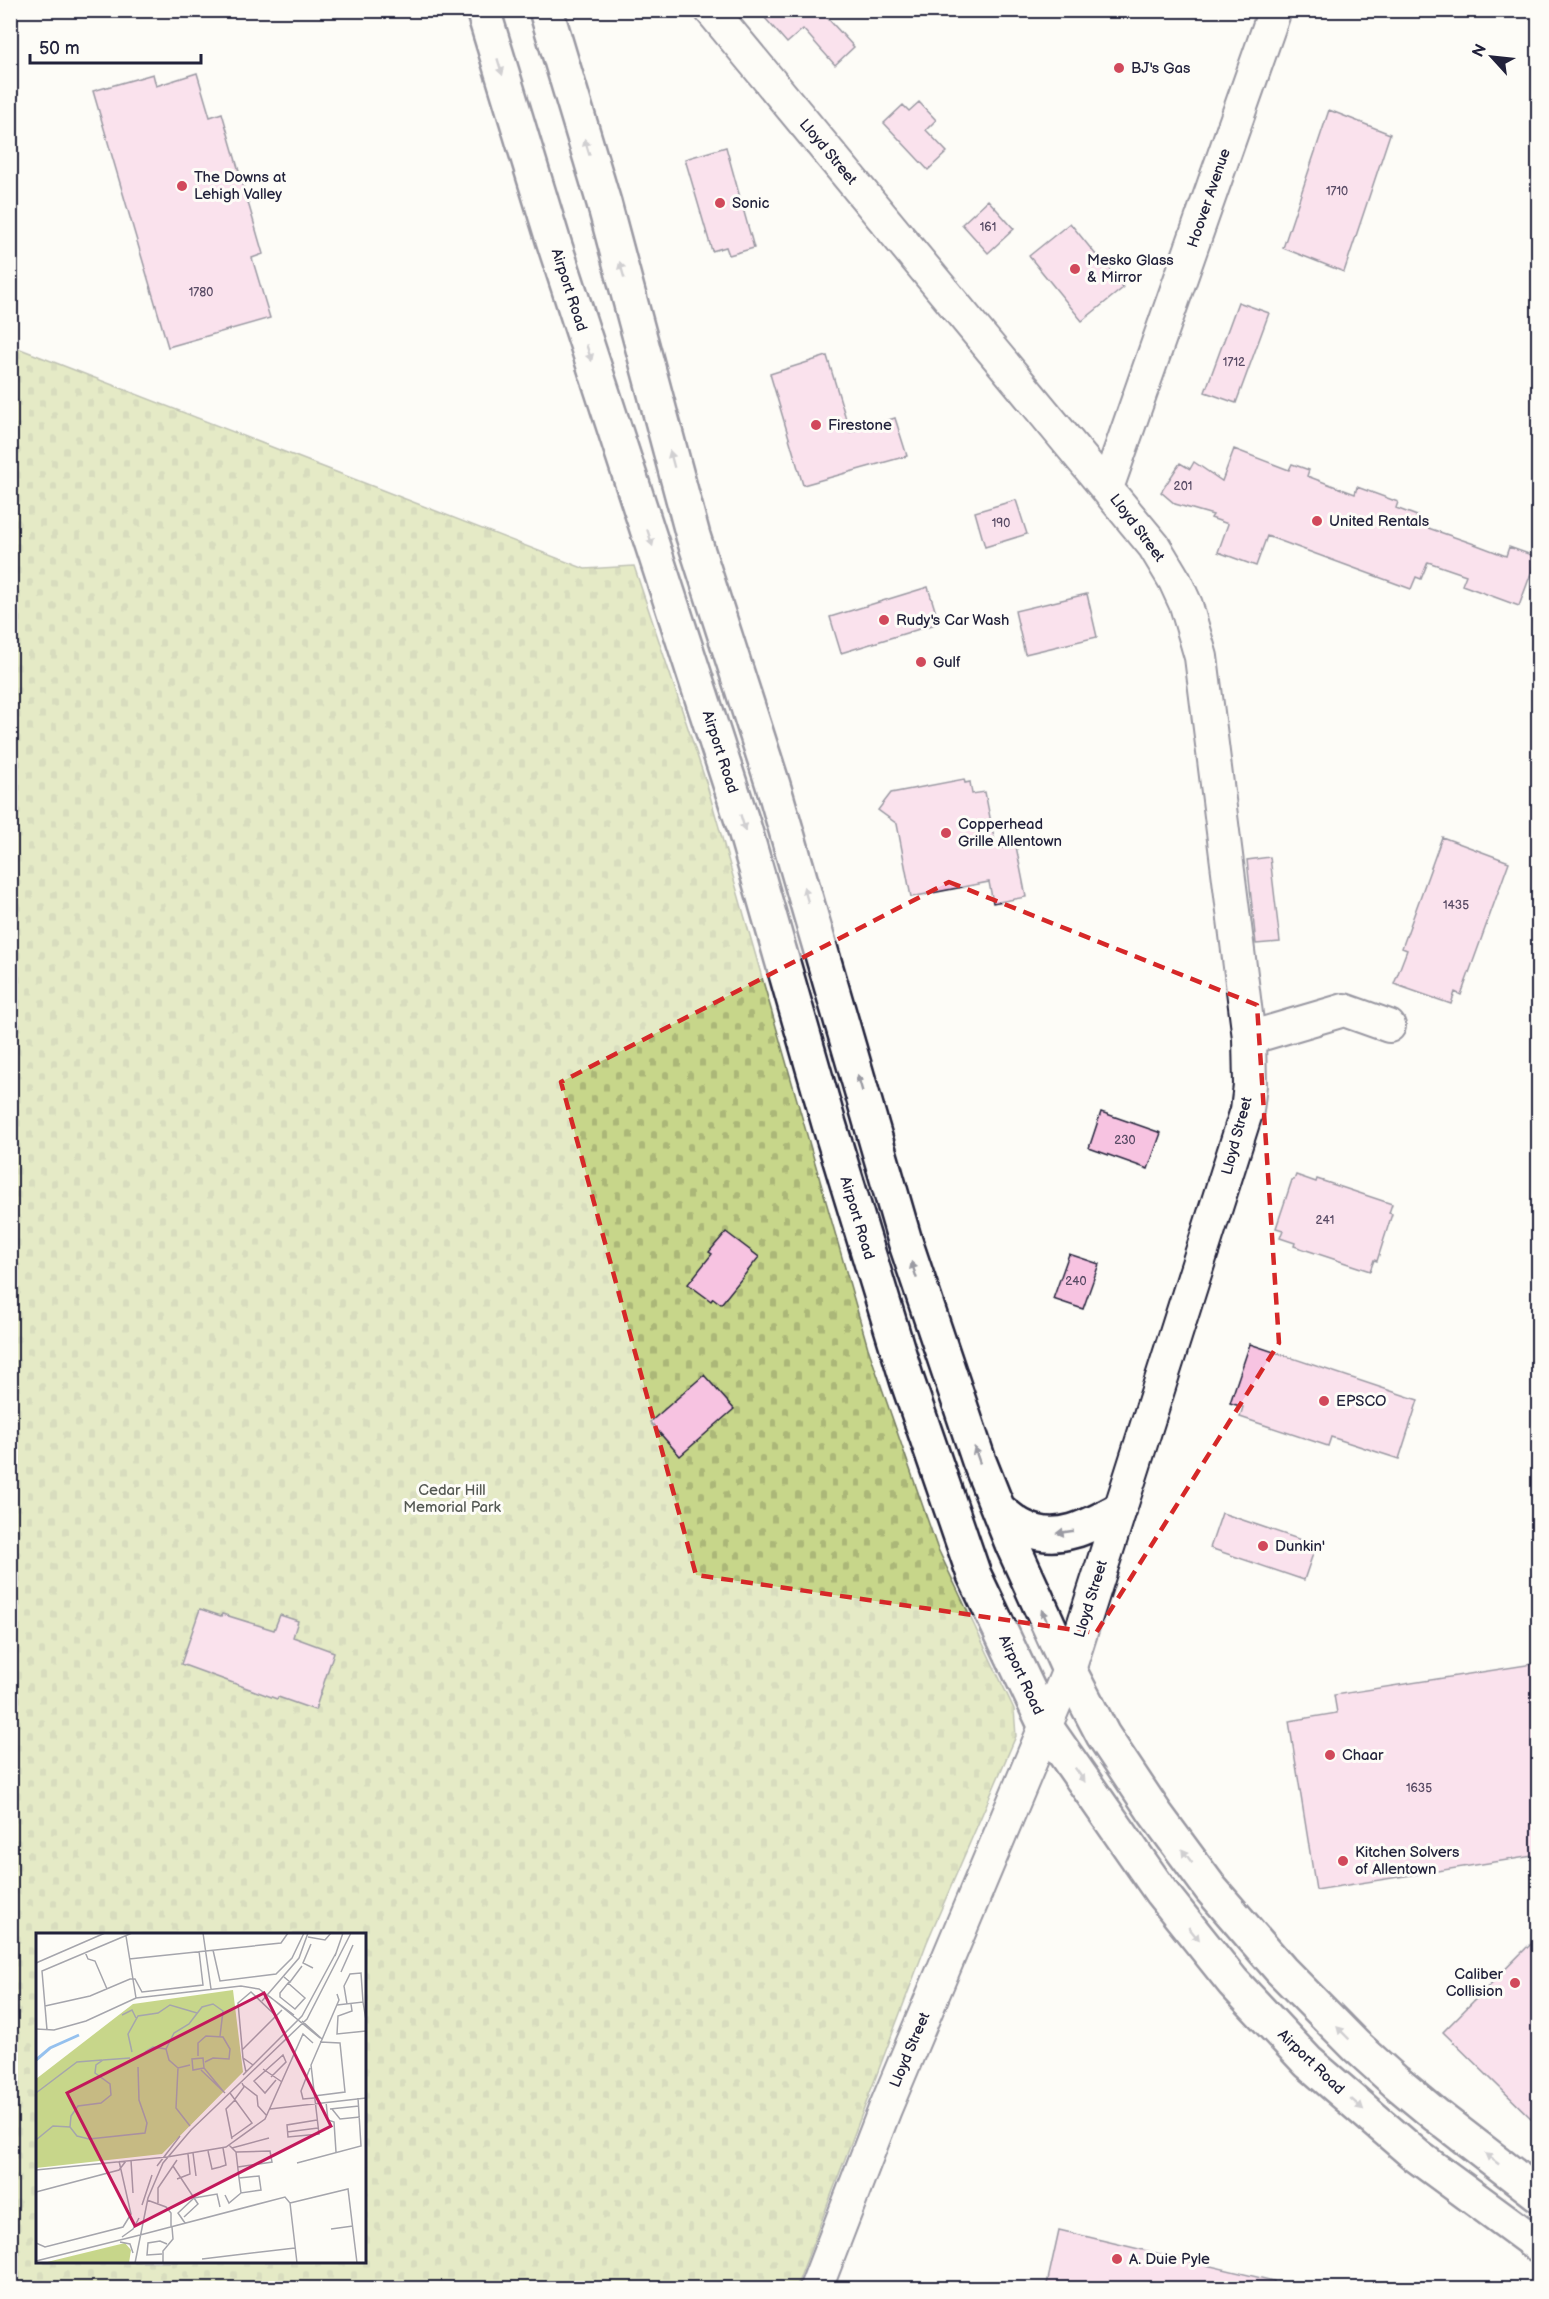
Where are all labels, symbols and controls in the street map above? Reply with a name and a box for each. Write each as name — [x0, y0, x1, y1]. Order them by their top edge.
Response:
scale bar — [30, 27, 201, 65]
north arrow — [1462, 27, 1522, 87]
text: 50 m — [39, 38, 80, 59]
text: N — [1469, 41, 1491, 61]
one-way arrow — [496, 58, 505, 76]
place label: BJ's Gas — [1131, 59, 1191, 78]
marker: BJ's Gas — [1112, 61, 1126, 75]
street label: Lloyd Street — [795, 115, 861, 189]
one-way arrow — [582, 138, 591, 156]
street label: Hoover Avenue — [1183, 146, 1235, 250]
place label: The Downs at Lehigh Valley — [194, 168, 286, 204]
marker: The Downs at Lehigh Valley — [175, 179, 189, 193]
house number: 1710 — [1326, 184, 1348, 199]
place label: Sonic — [732, 194, 770, 213]
marker: Sonic — [713, 196, 727, 210]
house number: 161 — [980, 220, 996, 235]
street label: Airport Road — [547, 246, 591, 334]
place label: Mesko Glass & Mirror — [1087, 251, 1174, 287]
one-way arrow — [617, 261, 627, 279]
marker: Mesko Glass & Mirror — [1068, 262, 1082, 276]
house number: 1780 — [189, 285, 213, 300]
one-way arrow — [585, 344, 595, 362]
house number: 1712 — [1223, 355, 1245, 370]
place label: Firestone — [828, 416, 892, 435]
marker: Firestone — [809, 418, 823, 432]
one-way arrow — [667, 449, 677, 468]
house number: 201 — [1174, 479, 1192, 494]
street label: Lloyd Street — [1105, 490, 1169, 566]
place label: United Rentals — [1329, 512, 1430, 531]
marker: United Rentals — [1310, 514, 1324, 528]
house number: 190 — [992, 516, 1010, 531]
one-way arrow — [645, 529, 655, 547]
place label: Rudy's Car Wash — [896, 611, 1009, 630]
marker: Rudy's Car Wash — [877, 613, 891, 627]
place label: Gulf — [933, 653, 961, 672]
marker: Gulf — [914, 655, 928, 669]
street label: Airport Road — [698, 708, 742, 796]
one-way arrow — [739, 814, 748, 832]
place label: Copperhead Grille Allentown — [958, 815, 1062, 851]
marker: Copperhead Grille Allentown — [939, 826, 953, 840]
one-way arrow — [801, 886, 810, 904]
house number: 1435 — [1443, 898, 1469, 913]
one-way arrow — [854, 1074, 864, 1092]
street label: Lloyd Street — [1217, 1094, 1257, 1177]
house number: 230 — [1114, 1133, 1136, 1148]
street label: Airport Road — [835, 1174, 879, 1262]
house number: 241 — [1316, 1213, 1334, 1228]
one-way arrow — [909, 1261, 919, 1279]
house number: 240 — [1065, 1274, 1087, 1289]
place label: EPSCO — [1336, 1392, 1387, 1411]
marker: EPSCO — [1317, 1394, 1331, 1408]
one-way arrow — [971, 1445, 981, 1463]
park label: Cedar Hill Memorial Park — [403, 1481, 501, 1517]
one-way arrow — [1055, 1527, 1074, 1536]
place label: Dunkin' — [1275, 1537, 1325, 1556]
marker: Dunkin' — [1256, 1539, 1270, 1553]
street label: Lloyd Street — [1070, 1558, 1112, 1640]
one-way arrow — [1040, 1608, 1050, 1626]
street label: Airport Road — [994, 1632, 1048, 1718]
place label: Chaar — [1342, 1746, 1384, 1765]
marker: Chaar — [1323, 1748, 1337, 1762]
one-way arrow — [1074, 1767, 1086, 1783]
house number: 1635 — [1406, 1781, 1432, 1796]
place label: Kitchen Solvers of Allentown — [1355, 1843, 1460, 1879]
one-way arrow — [1181, 1848, 1193, 1863]
marker: Kitchen Solvers of Allentown — [1336, 1854, 1350, 1868]
one-way arrow — [1187, 1926, 1199, 1941]
inset map — [36, 1933, 366, 2263]
place label: Caliber Collision — [1446, 1965, 1504, 2001]
marker: Caliber Collision — [1508, 1976, 1522, 1990]
street label: Lloyd Street — [886, 2009, 935, 2091]
street label: Airport Road — [1274, 2025, 1348, 2099]
one-way arrow — [1337, 2027, 1351, 2041]
one-way arrow — [1349, 2097, 1364, 2110]
one-way arrow — [1484, 2152, 1500, 2165]
place label: A. Duie Pyle — [1129, 2250, 1210, 2269]
marker: A. Duie Pyle — [1110, 2252, 1124, 2266]

